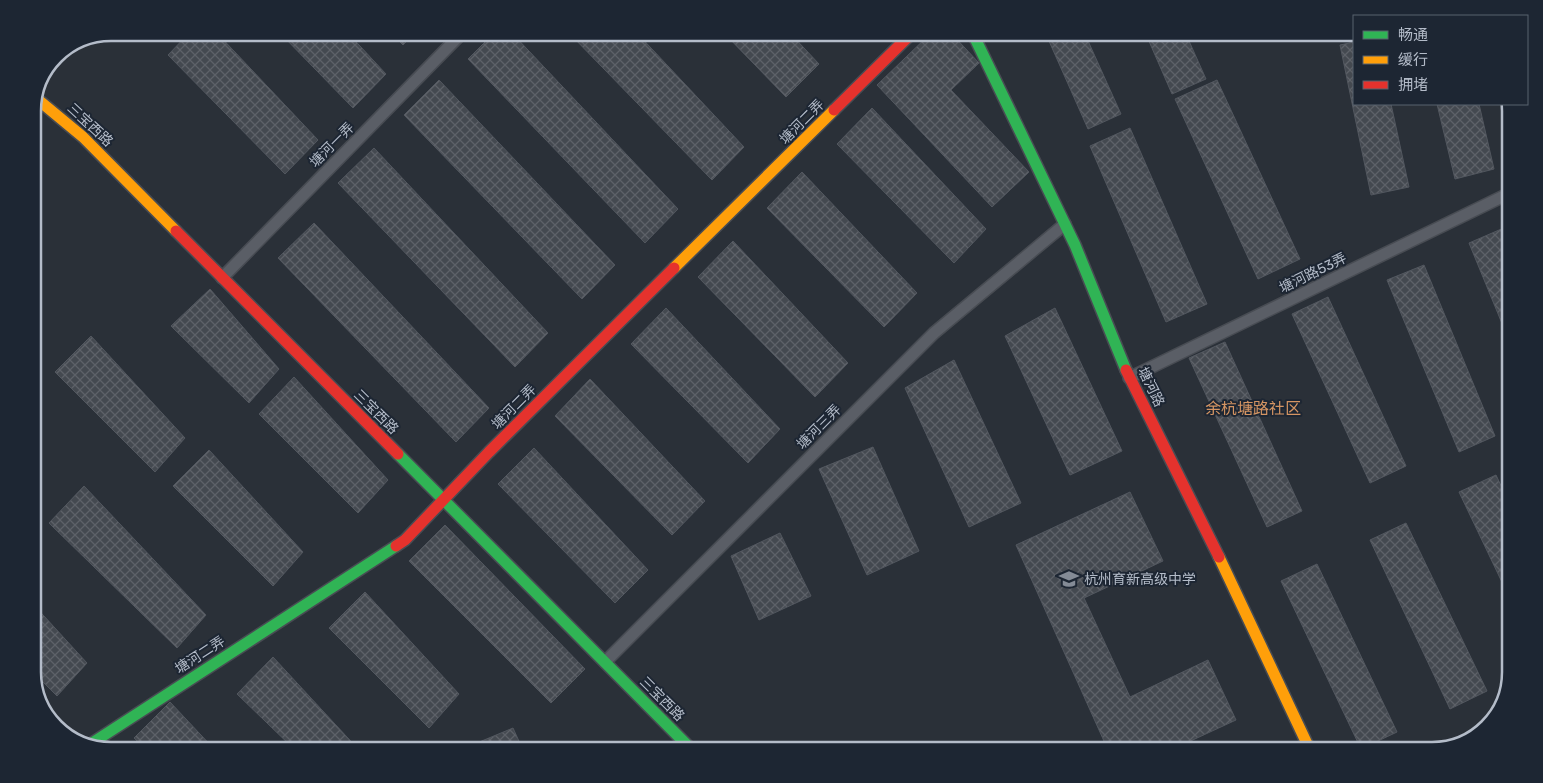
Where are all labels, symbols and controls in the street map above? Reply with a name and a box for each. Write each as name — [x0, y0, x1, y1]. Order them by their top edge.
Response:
legend — [1353, 15, 1528, 105]
text: 畅通 — [1398, 26, 1428, 44]
text: 缓行 — [1398, 51, 1428, 69]
text: 拥堵 — [1398, 76, 1428, 94]
street label: 塘河二弄 — [776, 96, 828, 148]
street label: 三宝西路 — [64, 100, 116, 150]
street label: 塘河一弄 — [306, 119, 358, 171]
street label: 塘河路53弄 — [1277, 249, 1349, 297]
street label: 塘河路 — [1134, 364, 1168, 410]
street label: 塘河二弄 — [488, 381, 540, 433]
street label: 三宝西路 — [350, 386, 402, 438]
district label: 余杭塘路社区 — [1205, 399, 1301, 418]
street label: 塘河三弄 — [793, 401, 845, 453]
school or university icon: 杭州育新高级中学 — [1058, 568, 1080, 590]
place label: 杭州育新高级中学 — [1084, 571, 1196, 588]
street label: 塘河二弄 — [172, 633, 228, 677]
street label: 三宝西路 — [636, 673, 688, 725]

